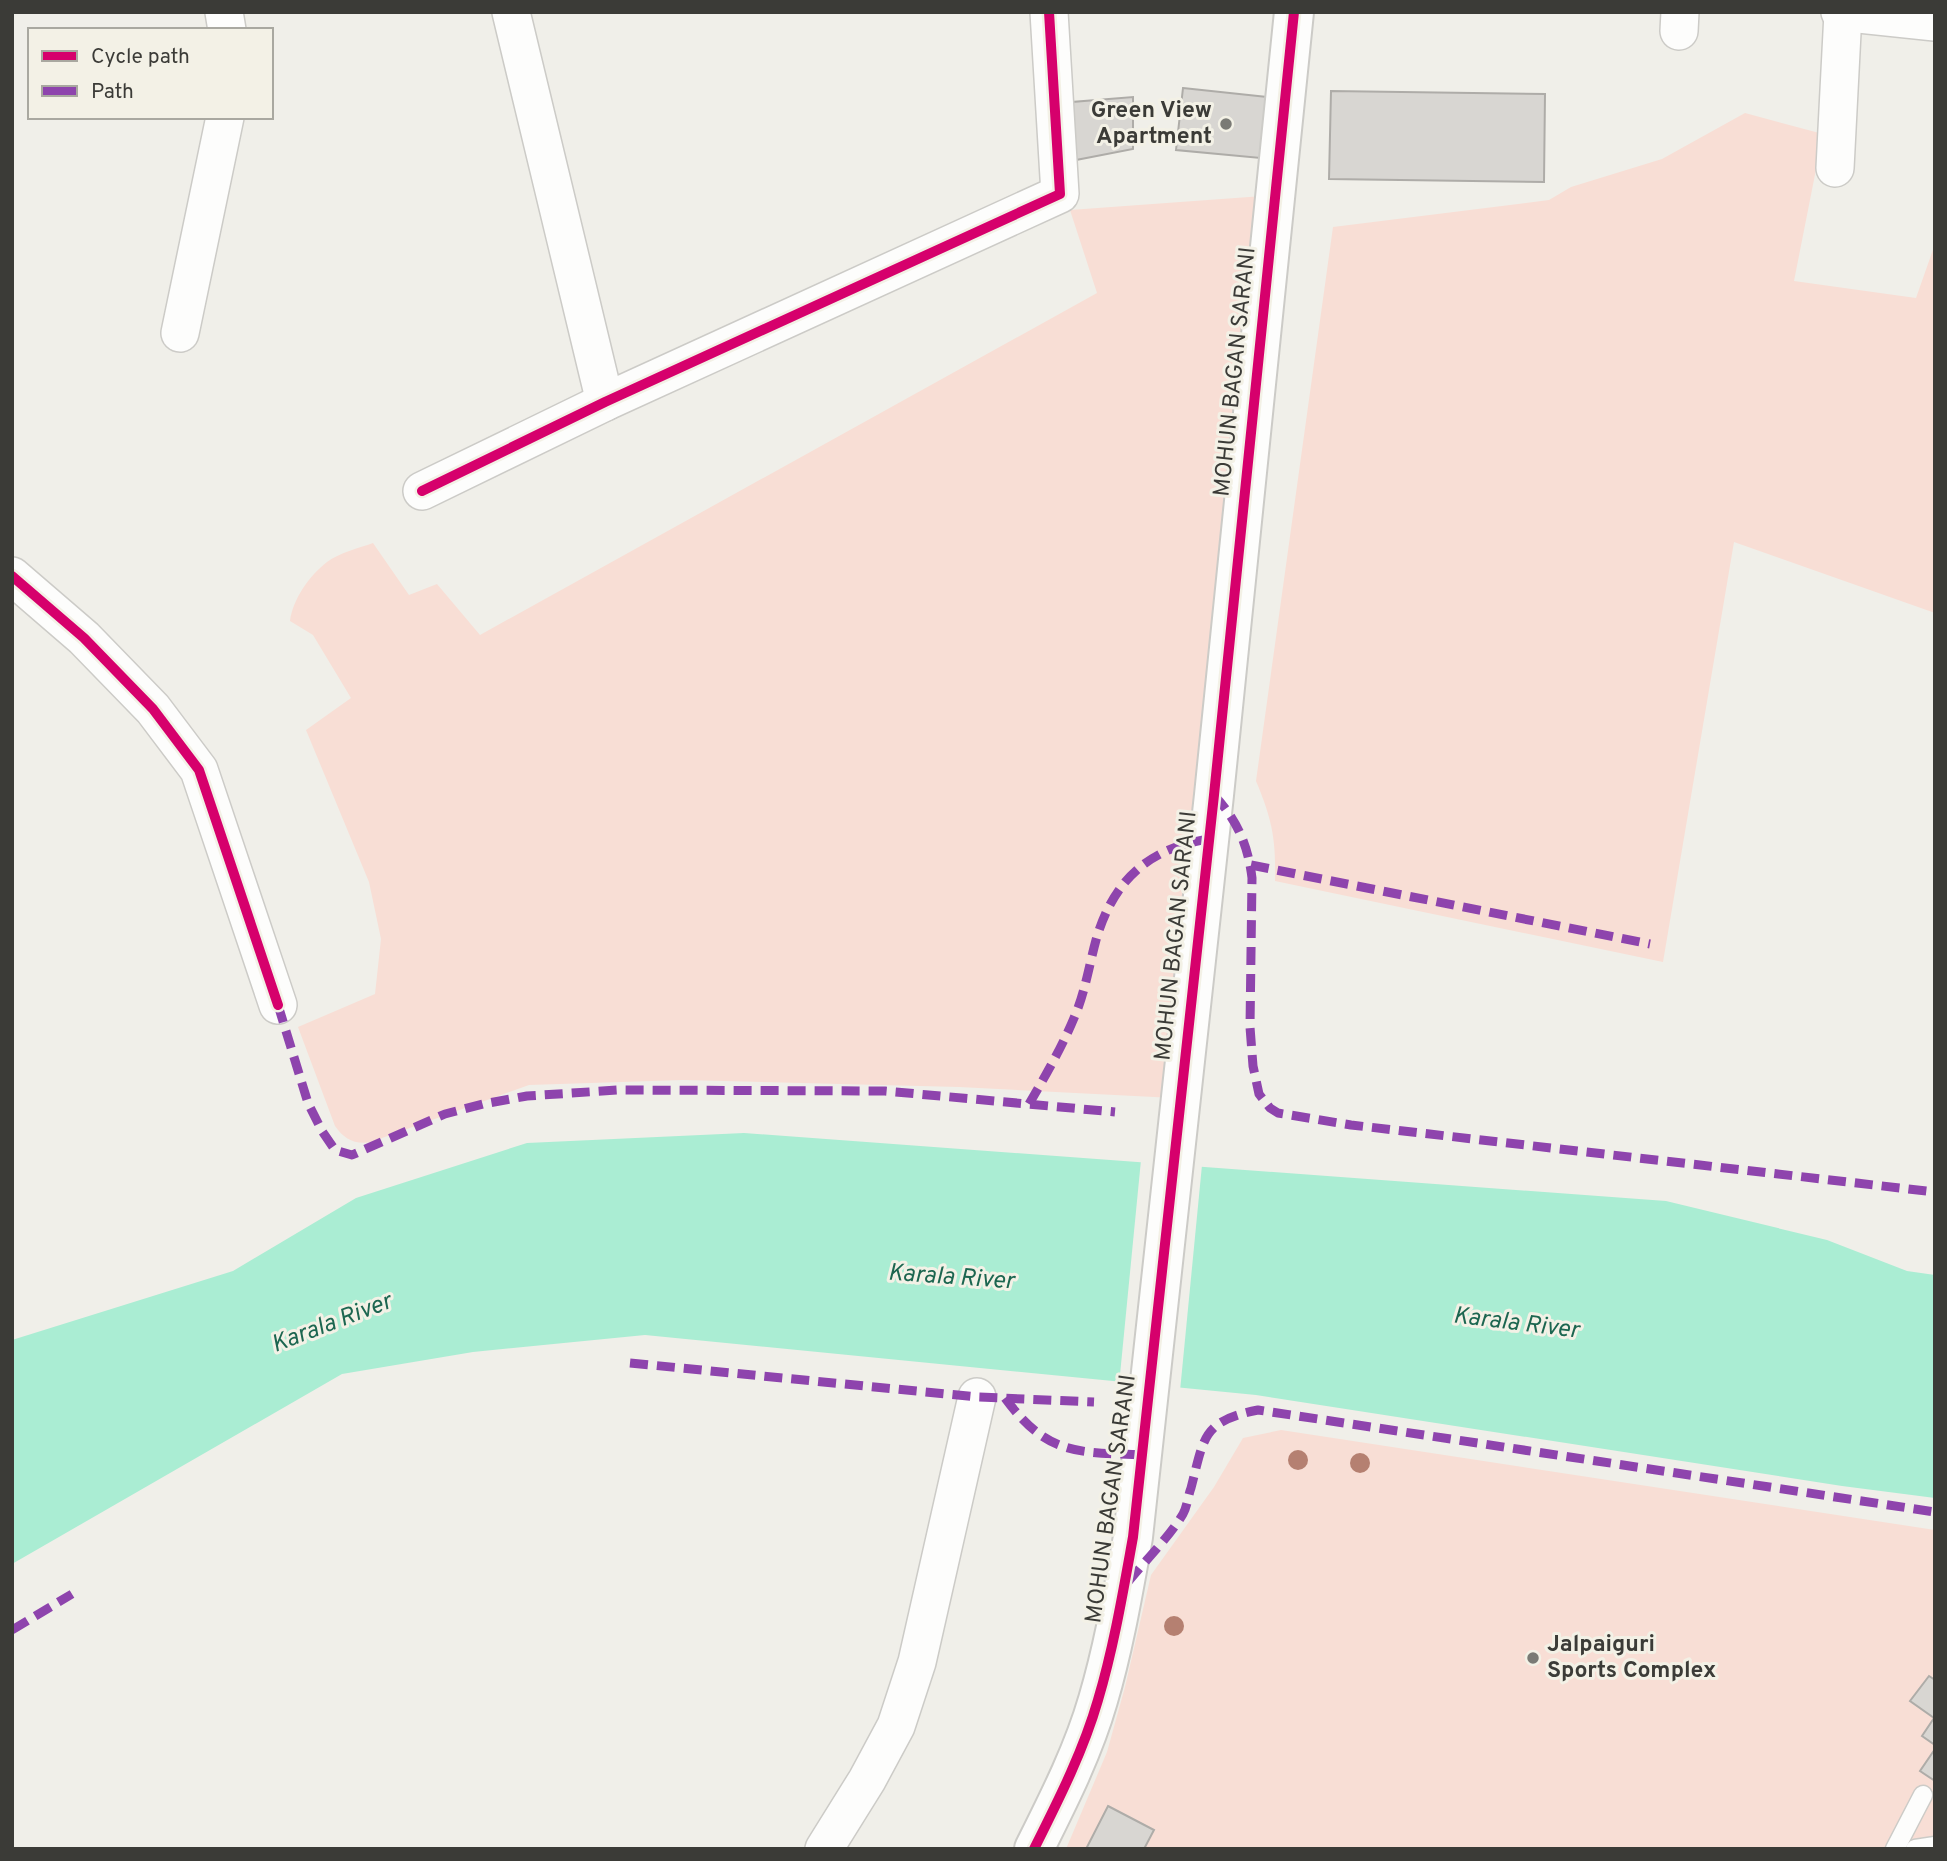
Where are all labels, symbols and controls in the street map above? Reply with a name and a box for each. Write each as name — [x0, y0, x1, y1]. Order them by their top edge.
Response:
legend — [28, 28, 273, 119]
text: Cycle path — [91, 44, 190, 71]
text: Path — [91, 79, 134, 106]
place label: Green View Apartment — [1091, 97, 1212, 152]
marker: Green View Apartment — [1218, 116, 1234, 132]
street label: MOHUN BAGAN SARANI — [1208, 246, 1264, 498]
street label: MOHUN BAGAN SARANI — [1149, 810, 1205, 1062]
water label: Karala River — [887, 1259, 1017, 1298]
water label: Karala River — [268, 1287, 398, 1361]
water label: Karala River — [1451, 1301, 1582, 1347]
street label: MOHUN BAGAN SARANI — [1080, 1373, 1144, 1625]
place label: Jalpaiguri Sports Complex — [1547, 1631, 1716, 1686]
marker: Jalpaiguri Sports Complex — [1525, 1650, 1541, 1666]

